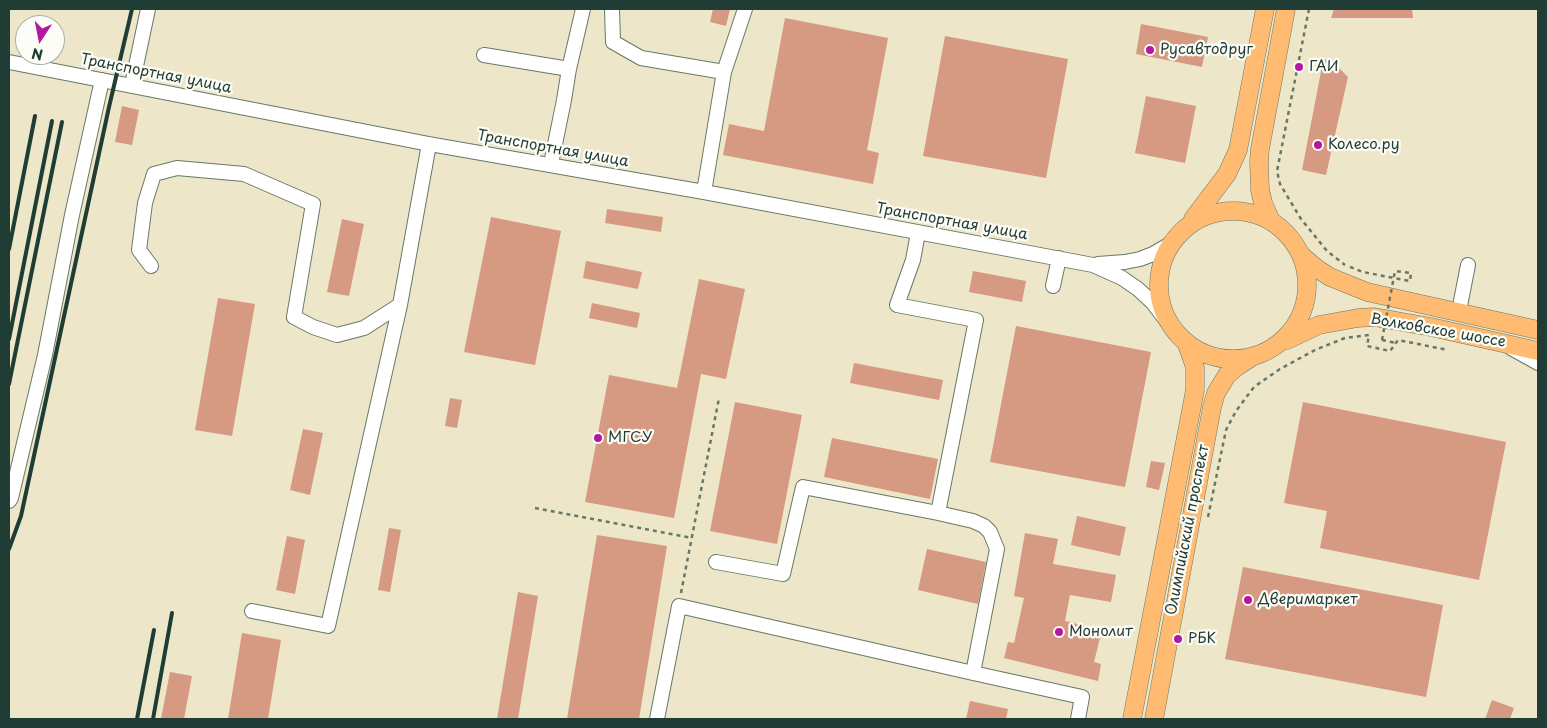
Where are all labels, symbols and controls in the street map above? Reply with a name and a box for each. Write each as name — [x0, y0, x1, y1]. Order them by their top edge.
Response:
north arrow — [15, 15, 65, 65]
place label: Русавтодруг — [1160, 41, 1253, 59]
text: N — [30, 43, 45, 66]
marker: Русавтодруг — [1144, 44, 1156, 56]
street label: Транспортная улица — [79, 51, 233, 97]
place label: ГАИ — [1309, 58, 1339, 76]
marker: ГАИ — [1293, 61, 1305, 73]
street label: Транспортная улица — [476, 127, 630, 171]
place label: Колесо.ру — [1328, 136, 1400, 154]
marker: Колесо.ру — [1312, 139, 1324, 151]
street label: Транспортная улица — [875, 200, 1029, 244]
street label: Волковское шоссе — [1369, 310, 1507, 352]
place label: МГСУ — [608, 429, 652, 447]
marker: МГСУ — [592, 432, 604, 444]
street label: Олимпийский проспект — [1163, 443, 1213, 617]
place label: Дверимаркет — [1258, 591, 1357, 609]
marker: Дверимаркет — [1242, 594, 1254, 606]
place label: Монолит — [1069, 623, 1133, 641]
marker: Монолит — [1053, 626, 1065, 638]
place label: РБК — [1188, 630, 1216, 648]
marker: РБК — [1172, 633, 1184, 645]

